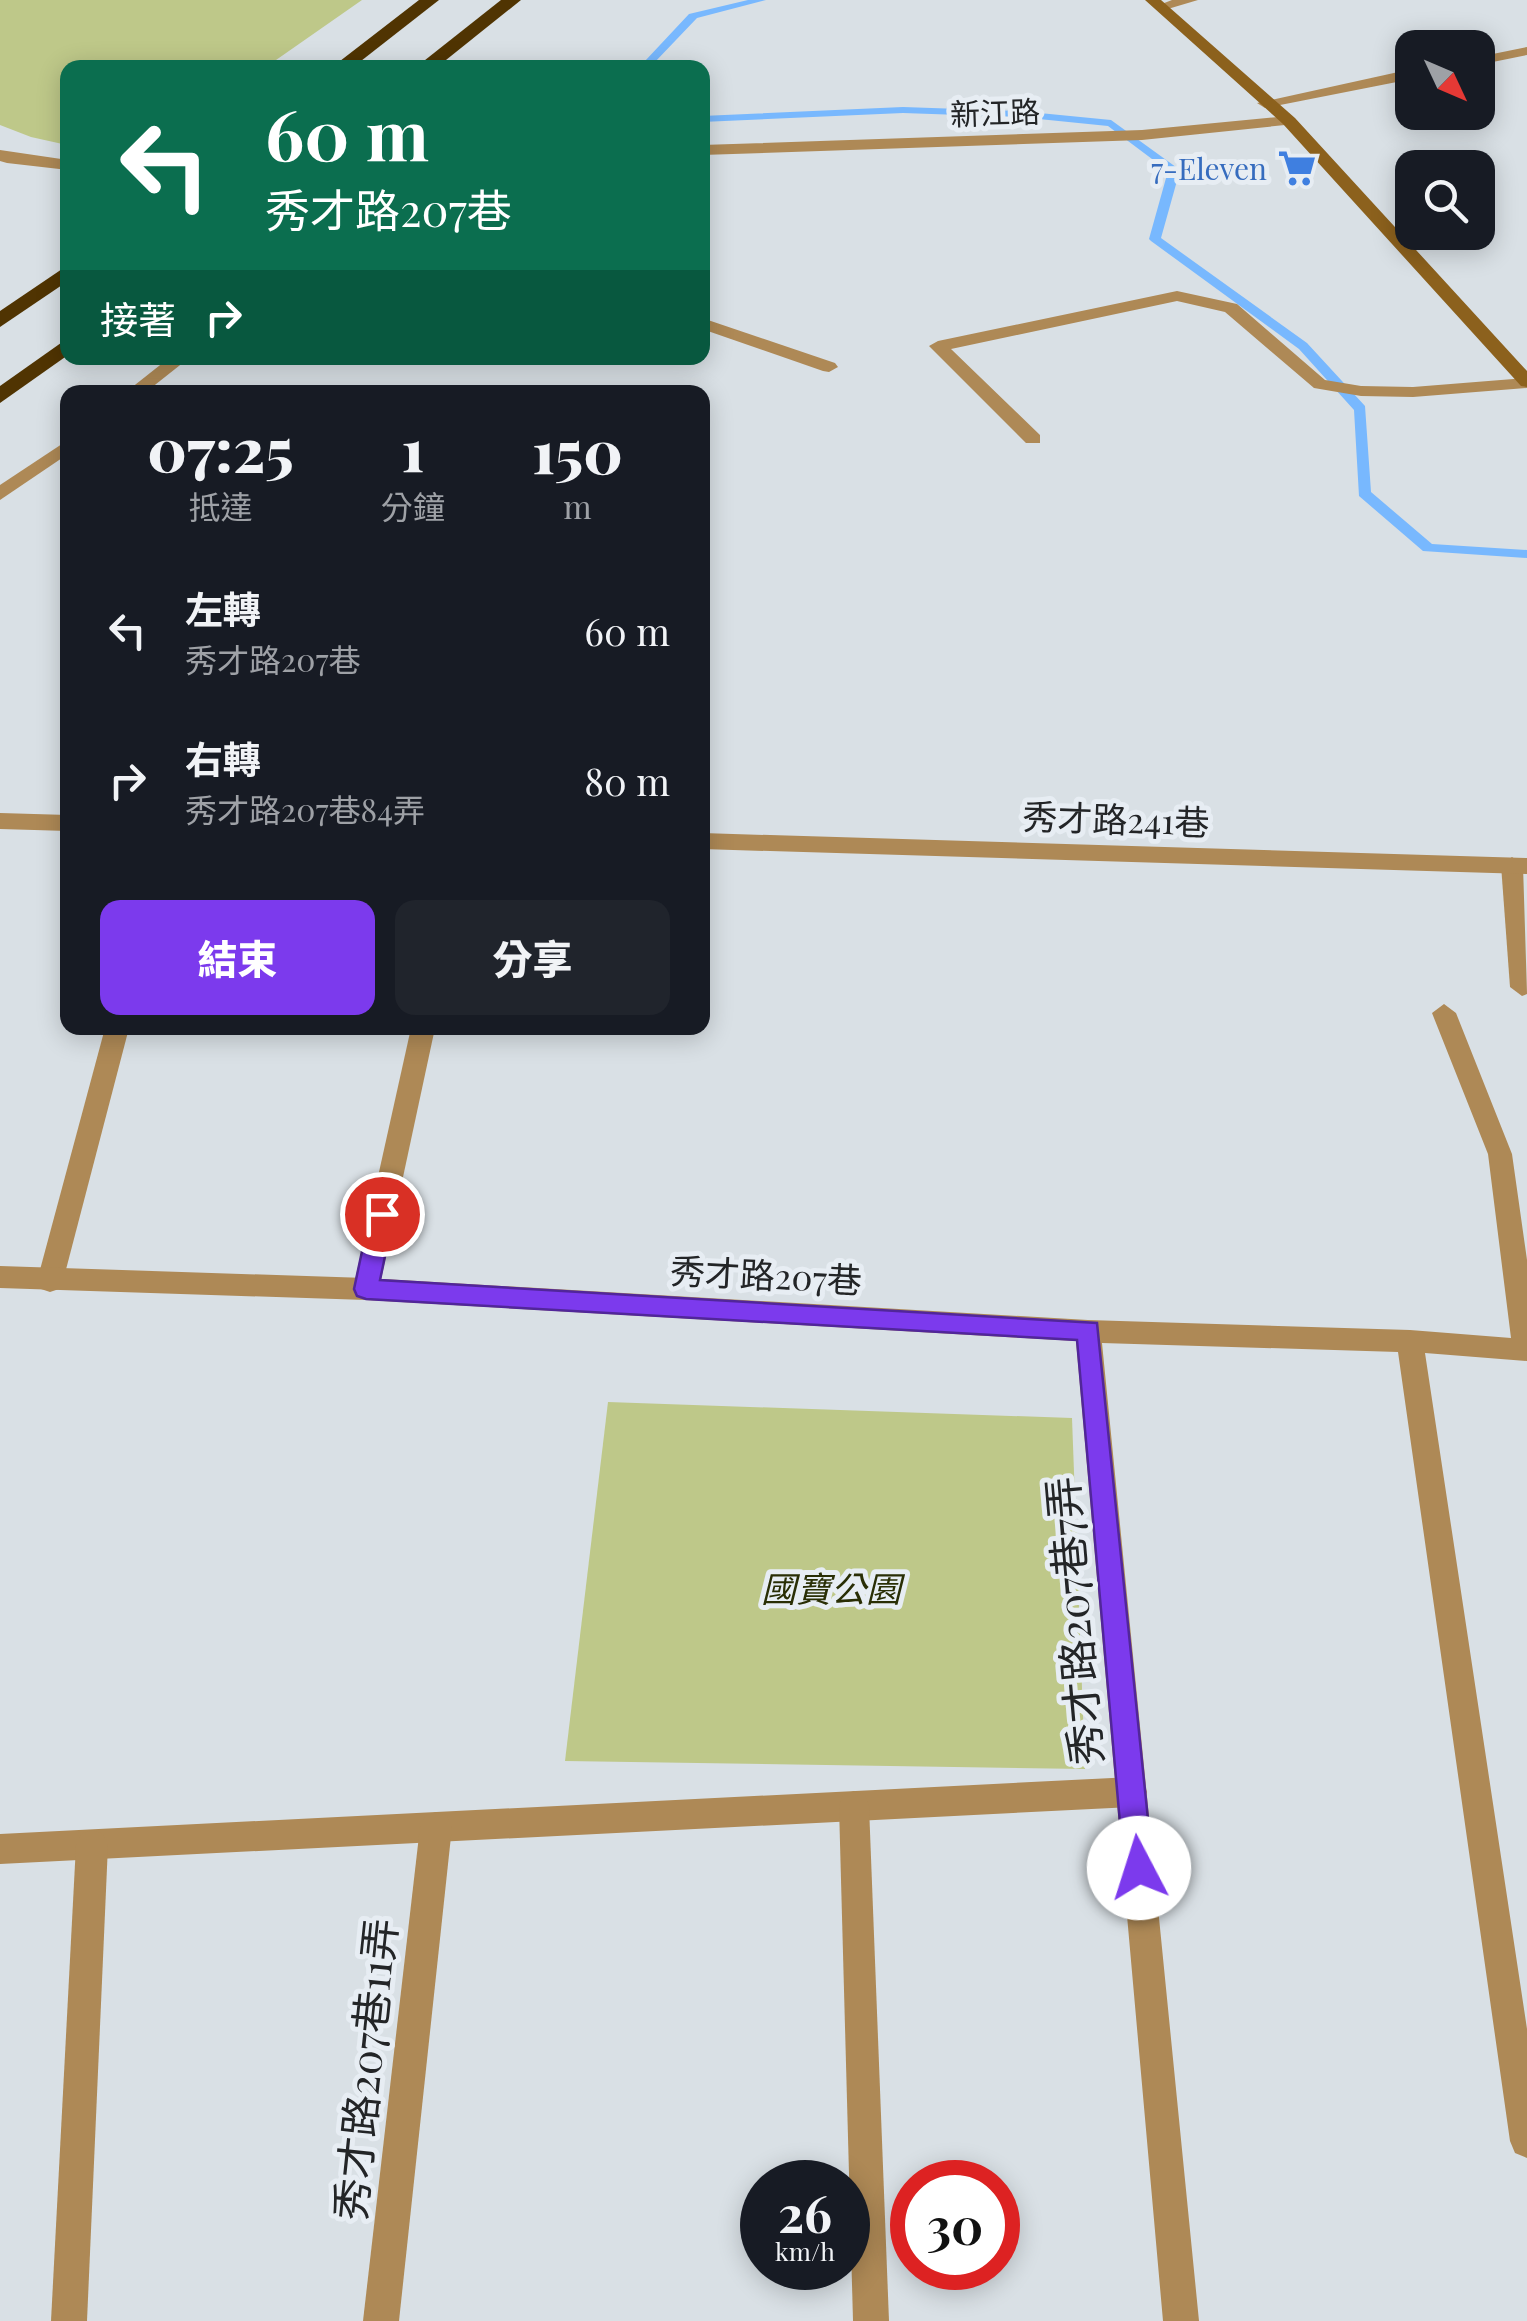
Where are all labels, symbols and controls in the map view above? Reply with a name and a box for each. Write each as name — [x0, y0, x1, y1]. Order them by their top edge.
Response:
north arrow — [1395, 30, 1495, 130]
map controls — [1395, 30, 1495, 250]
text: 60 m — [265, 85, 429, 179]
street label: 新江路 — [949, 90, 1041, 134]
icon: left — [100, 100, 230, 230]
supermarket icon: 7-Eleven — [1276, 147, 1318, 189]
place label: 7-Eleven — [1151, 148, 1267, 188]
button: search — [1395, 150, 1495, 250]
text: 秀才路207巷 — [265, 178, 512, 238]
icon: right — [196, 290, 251, 345]
text: 接著 — [100, 293, 176, 344]
text: 07:25 — [147, 407, 294, 487]
text: 1 — [401, 407, 425, 487]
text: 150 — [532, 409, 623, 489]
text: 抵達 — [188, 484, 252, 527]
text: 分鐘 — [381, 484, 445, 527]
text: m — [563, 484, 592, 527]
text: 左轉 — [185, 583, 261, 634]
icon: left — [100, 603, 155, 658]
text: 60 m — [584, 605, 670, 656]
text: 秀才路207巷 — [185, 637, 361, 680]
text: 右轉 — [185, 733, 261, 784]
icon: right — [100, 753, 155, 808]
text: 80 m — [584, 755, 670, 806]
text: 秀才路207巷84弄 — [185, 787, 425, 830]
street label: 秀才路241巷 — [1022, 791, 1210, 845]
button: 結束 — [100, 900, 375, 1015]
button: 分享 — [395, 900, 670, 1015]
pin — [340, 1172, 425, 1257]
icon: arrive — [355, 1187, 410, 1242]
street label: 秀才路207巷 — [669, 1246, 863, 1302]
street label: 秀才路207巷7弄 — [1032, 1474, 1114, 1768]
park label: 國寶公園 — [761, 1564, 906, 1611]
position arrow — [1087, 1816, 1191, 1920]
street label: 秀才路207巷11弄 — [320, 1915, 408, 2223]
speed limit sign: 30 — [890, 2160, 1020, 2290]
text: 26 — [778, 2179, 832, 2246]
text: km/h — [775, 2234, 835, 2267]

